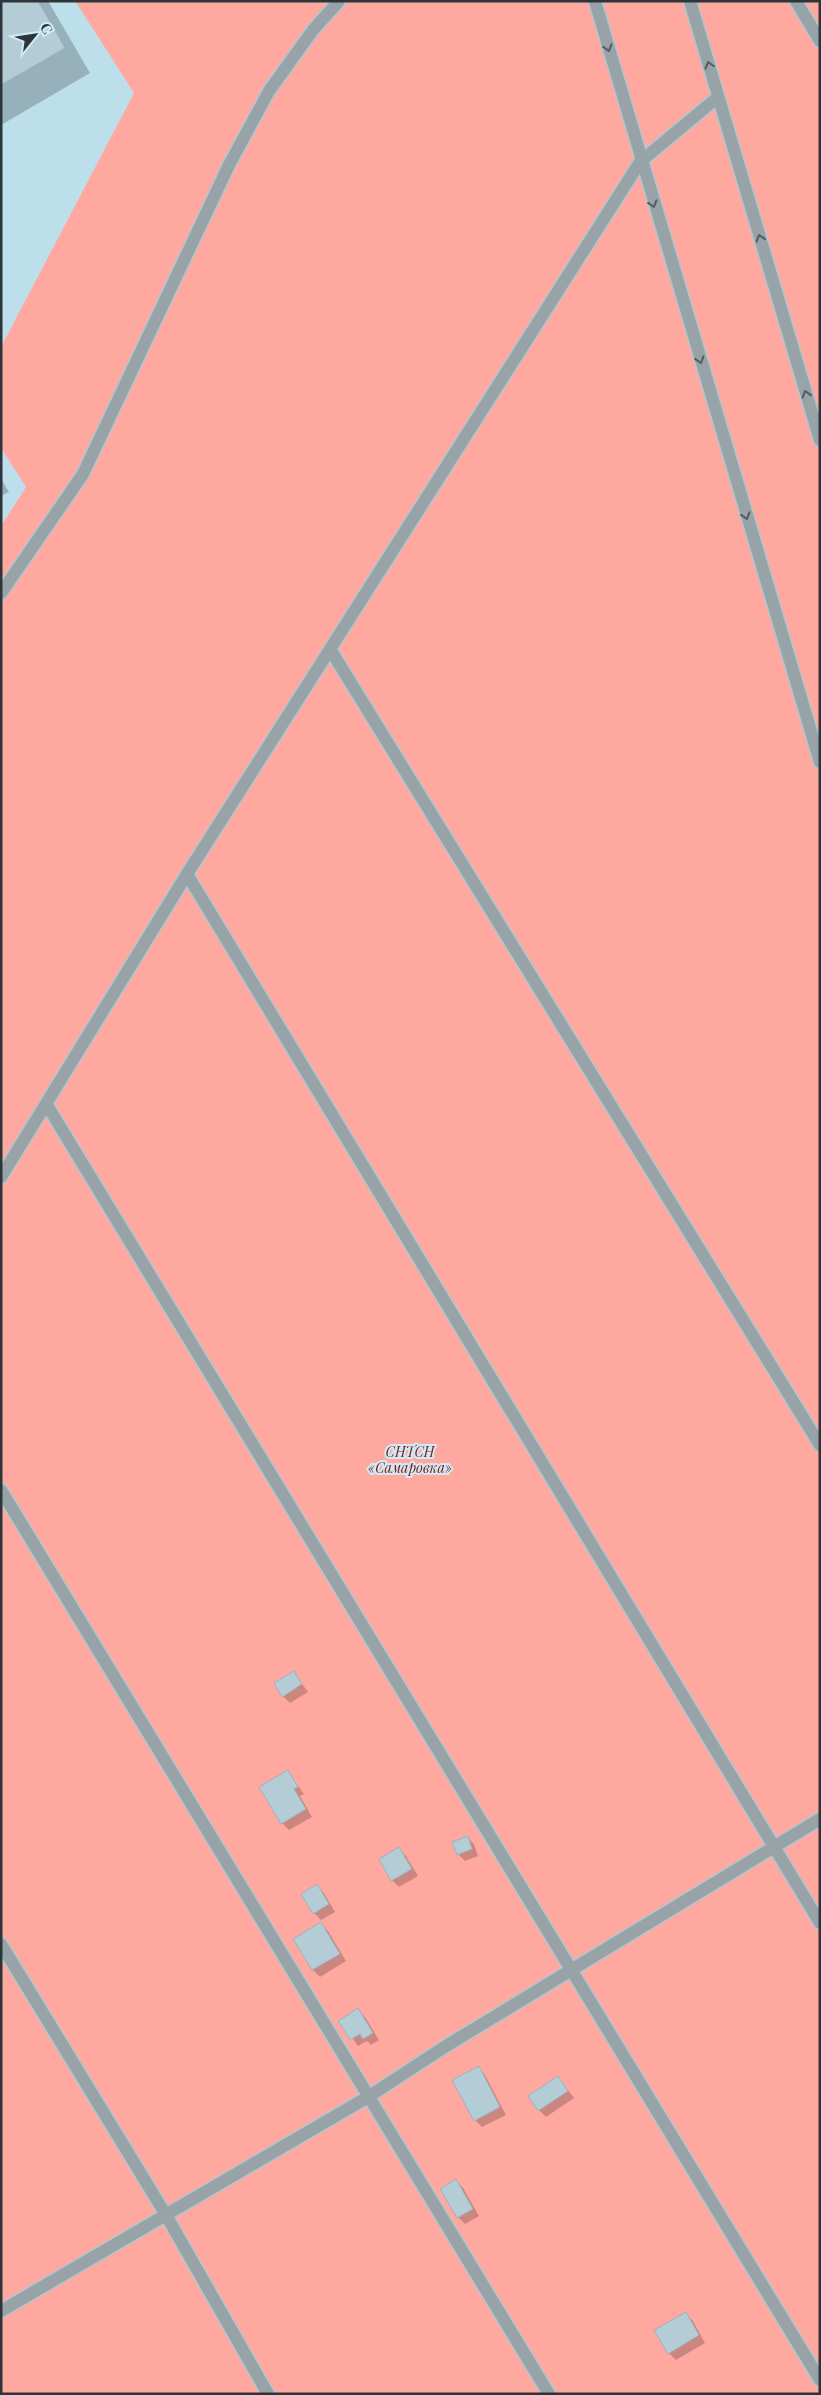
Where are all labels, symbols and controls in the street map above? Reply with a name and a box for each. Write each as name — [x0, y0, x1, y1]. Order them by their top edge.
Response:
north arrow — [10, 10, 60, 60]
text: С — [36, 19, 57, 37]
one-way arrow — [602, 44, 613, 53]
one-way arrow — [704, 62, 714, 70]
one-way arrow — [648, 200, 658, 208]
one-way arrow — [755, 234, 765, 242]
one-way arrow — [694, 355, 704, 364]
one-way arrow — [801, 390, 811, 398]
one-way arrow — [741, 511, 751, 519]
park label: СНТСН «Самаровка» — [368, 1442, 452, 1477]

